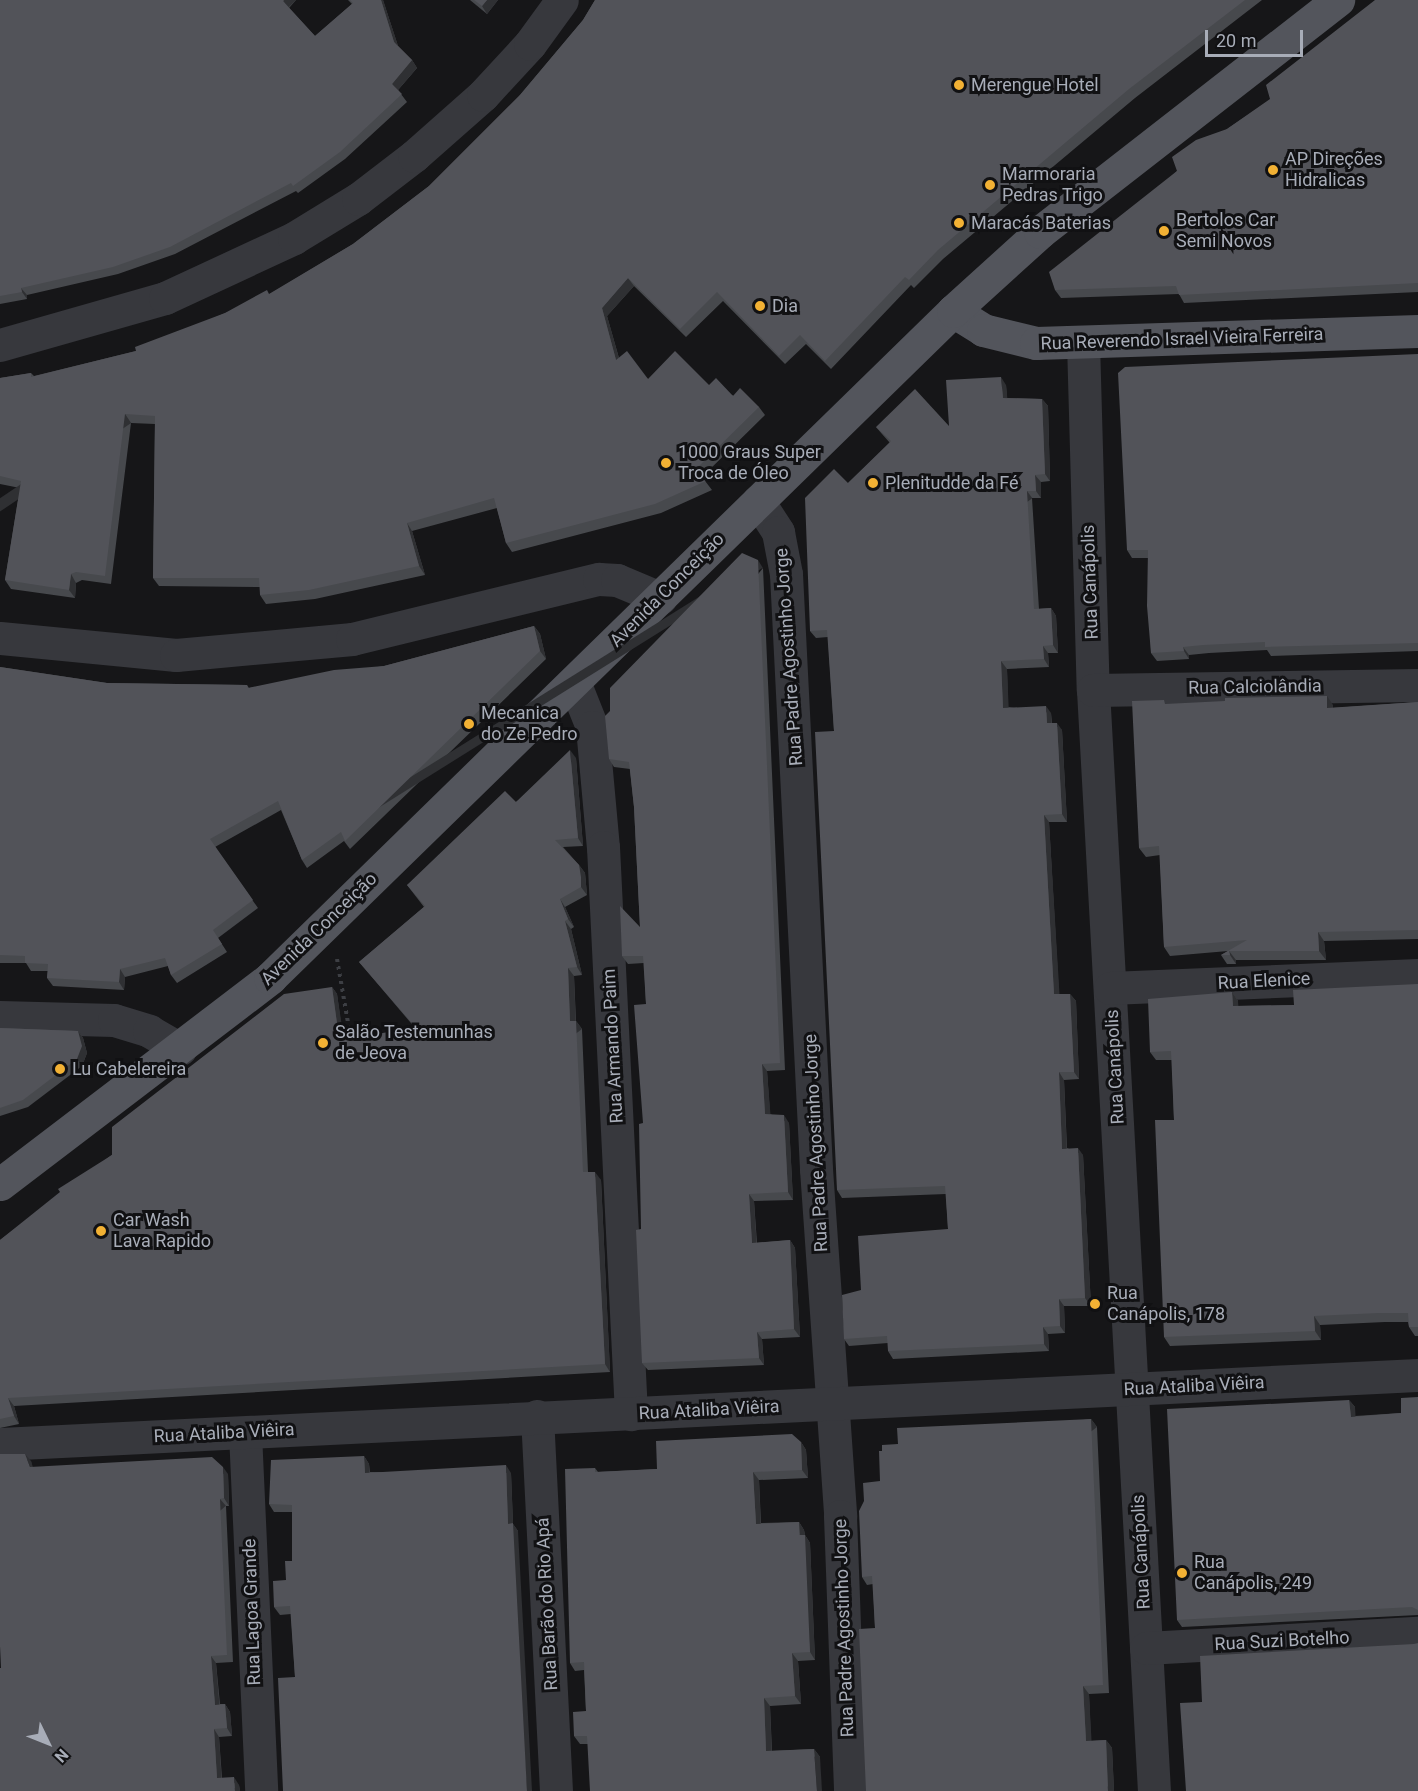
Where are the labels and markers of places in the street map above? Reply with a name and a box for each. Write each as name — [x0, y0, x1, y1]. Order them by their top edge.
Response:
place label: Merengue Hotel — [971, 74, 1099, 96]
marker: Merengue Hotel — [952, 78, 966, 92]
place label: AP Direções Hidralicas — [1285, 149, 1383, 192]
marker: AP Direções Hidralicas — [1266, 163, 1280, 177]
place label: Marmoraria Pedras Trigo — [1002, 164, 1103, 207]
marker: Marmoraria Pedras Trigo — [983, 178, 997, 192]
place label: Bertolos Car Semi Novos — [1176, 210, 1275, 252]
place label: Maracás Baterias — [971, 212, 1111, 234]
marker: Maracás Baterias — [952, 216, 966, 230]
marker: Bertolos Car Semi Novos — [1157, 224, 1171, 238]
place label: Dia — [772, 295, 798, 317]
marker: Dia — [753, 299, 767, 313]
place label: 1000 Graus Super Troca de Óleo — [678, 442, 821, 484]
marker: 1000 Graus Super Troca de Óleo — [659, 456, 673, 470]
place label: Plenitudde da Fé — [885, 472, 1018, 494]
marker: Plenitudde da Fé — [866, 476, 880, 490]
place label: Mecanica do Ze Pedro — [481, 703, 578, 746]
marker: Mecanica do Ze Pedro — [462, 717, 476, 731]
place label: Salão Testemunhas de Jeova — [335, 1022, 493, 1064]
marker: Salão Testemunhas de Jeova — [316, 1036, 330, 1050]
place label: Lu Cabelereira — [72, 1058, 186, 1080]
marker: Lu Cabelereira — [53, 1062, 67, 1076]
place label: Car Wash Lava Rapido — [113, 1210, 211, 1252]
marker: Car Wash Lava Rapido — [94, 1224, 108, 1238]
place label: Rua Canápolis, 178 — [1107, 1283, 1225, 1326]
marker: Rua Canápolis, 178 — [1088, 1297, 1102, 1311]
place label: Rua Canápolis, 249 — [1194, 1552, 1312, 1594]
marker: Rua Canápolis, 249 — [1175, 1566, 1189, 1580]

